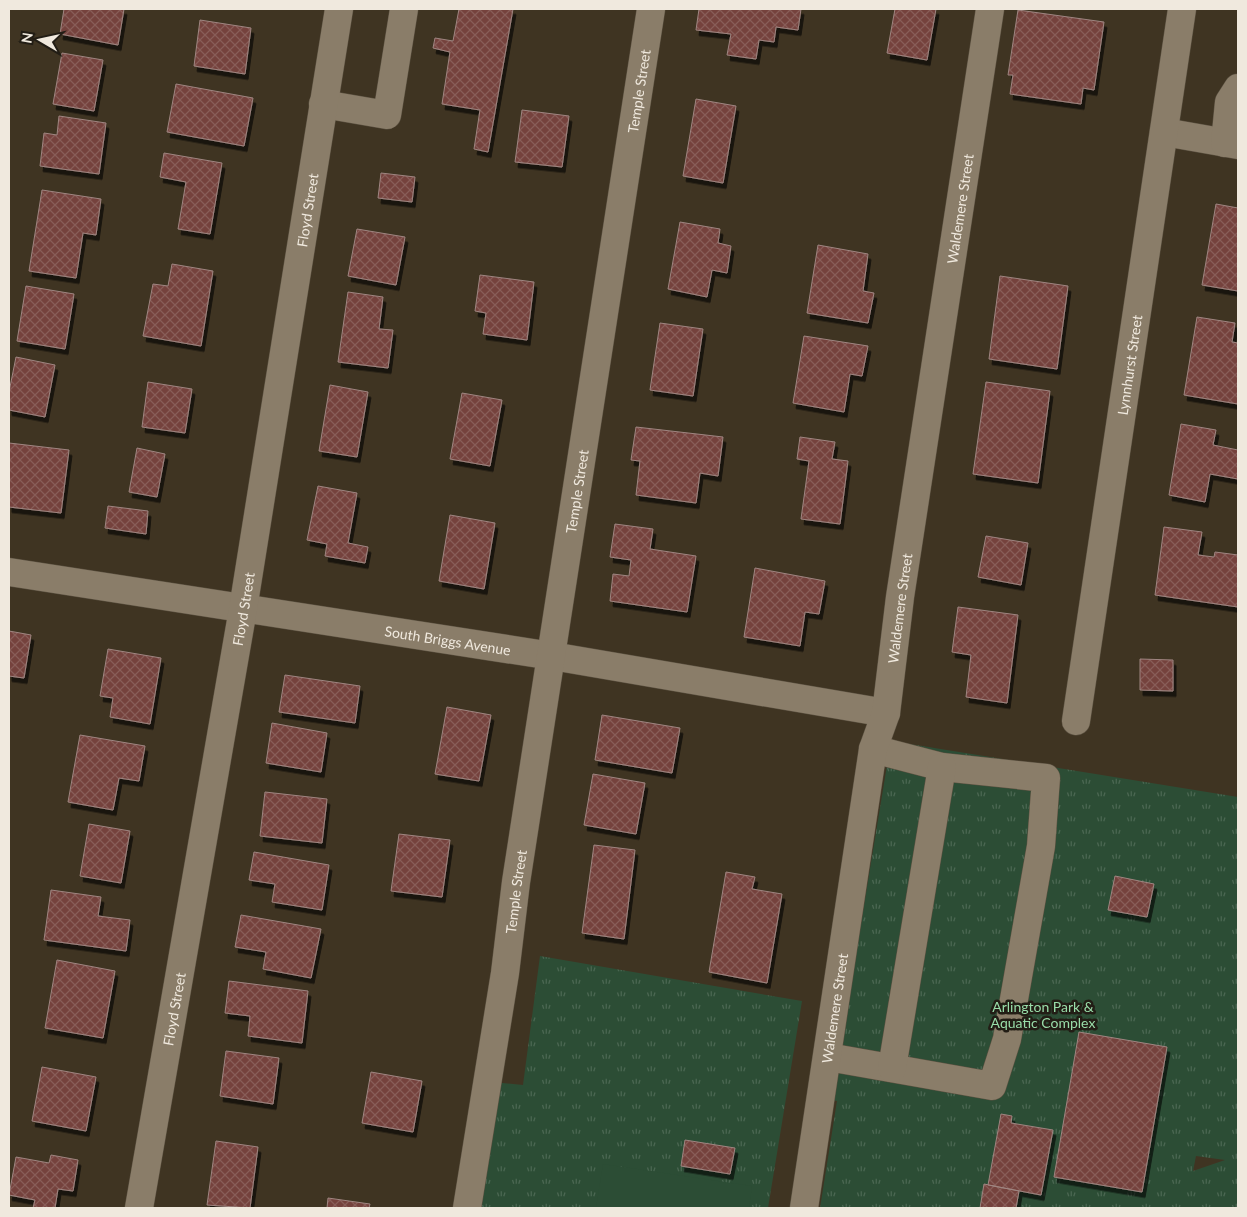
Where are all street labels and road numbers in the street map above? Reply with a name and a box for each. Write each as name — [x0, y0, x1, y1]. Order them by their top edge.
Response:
street label: Temple Street — [623, 48, 653, 134]
street label: Waldemere Street — [943, 153, 976, 265]
street label: Floyd Street — [293, 172, 321, 248]
street label: Lynnhurst Street — [1113, 314, 1145, 416]
street label: Temple Street — [562, 448, 591, 534]
street label: Waldemere Street — [884, 552, 915, 664]
street label: Floyd Street — [228, 571, 257, 647]
street label: South Briggs Avenue — [384, 622, 512, 658]
street label: Temple Street — [501, 849, 529, 935]
street label: Waldemere Street — [817, 952, 851, 1064]
street label: Floyd Street — [159, 971, 188, 1047]

